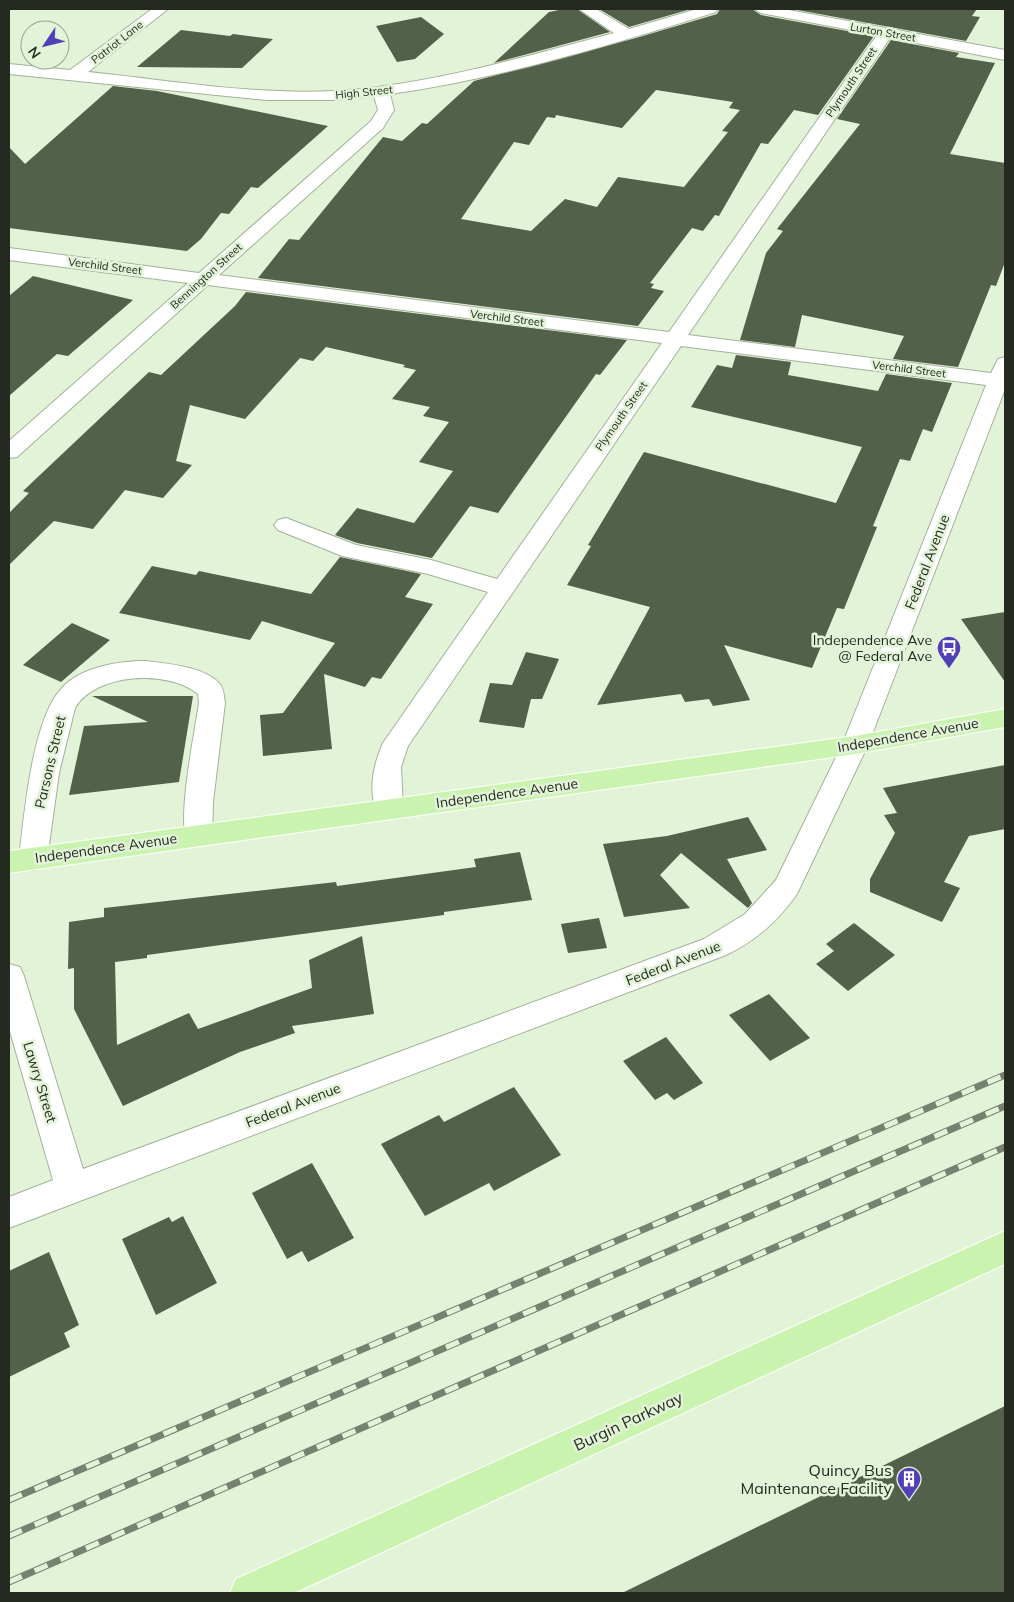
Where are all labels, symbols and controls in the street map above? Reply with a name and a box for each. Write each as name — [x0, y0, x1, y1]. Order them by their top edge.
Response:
street label: Patriot Lane — [88, 17, 146, 67]
street label: Lurton Street — [849, 19, 917, 45]
north arrow — [20, 20, 70, 70]
text: N — [24, 43, 45, 62]
street label: Plymouth Street — [822, 44, 880, 120]
street label: High Street — [335, 82, 393, 102]
street label: Bennington Street — [167, 240, 245, 312]
street label: Verchild Street — [67, 255, 143, 277]
street label: Verchild Street — [469, 307, 545, 329]
street label: Verchild Street — [871, 358, 947, 380]
street label: Plymouth Street — [592, 378, 650, 453]
street label: Federal Avenue — [901, 512, 953, 612]
place label: Independence Ave @ Federal Ave — [813, 631, 932, 665]
bus stop icon: Independence Ave @ Federal Ave — [936, 635, 962, 669]
street label: Parsons Street — [31, 714, 69, 810]
street label: Independence Avenue — [836, 714, 980, 756]
street label: Independence Avenue — [435, 774, 579, 812]
street label: Independence Avenue — [34, 829, 178, 867]
street label: Federal Avenue — [623, 937, 723, 989]
street label: Lawry Street — [19, 1039, 61, 1125]
street label: Federal Avenue — [243, 1079, 343, 1131]
street label: Burgin Parkway — [570, 1387, 686, 1455]
place label: Quincy Bus Maintenance Facility — [740, 1460, 893, 1498]
building icon: Quincy Bus Maintenance Facility — [896, 1466, 922, 1500]

